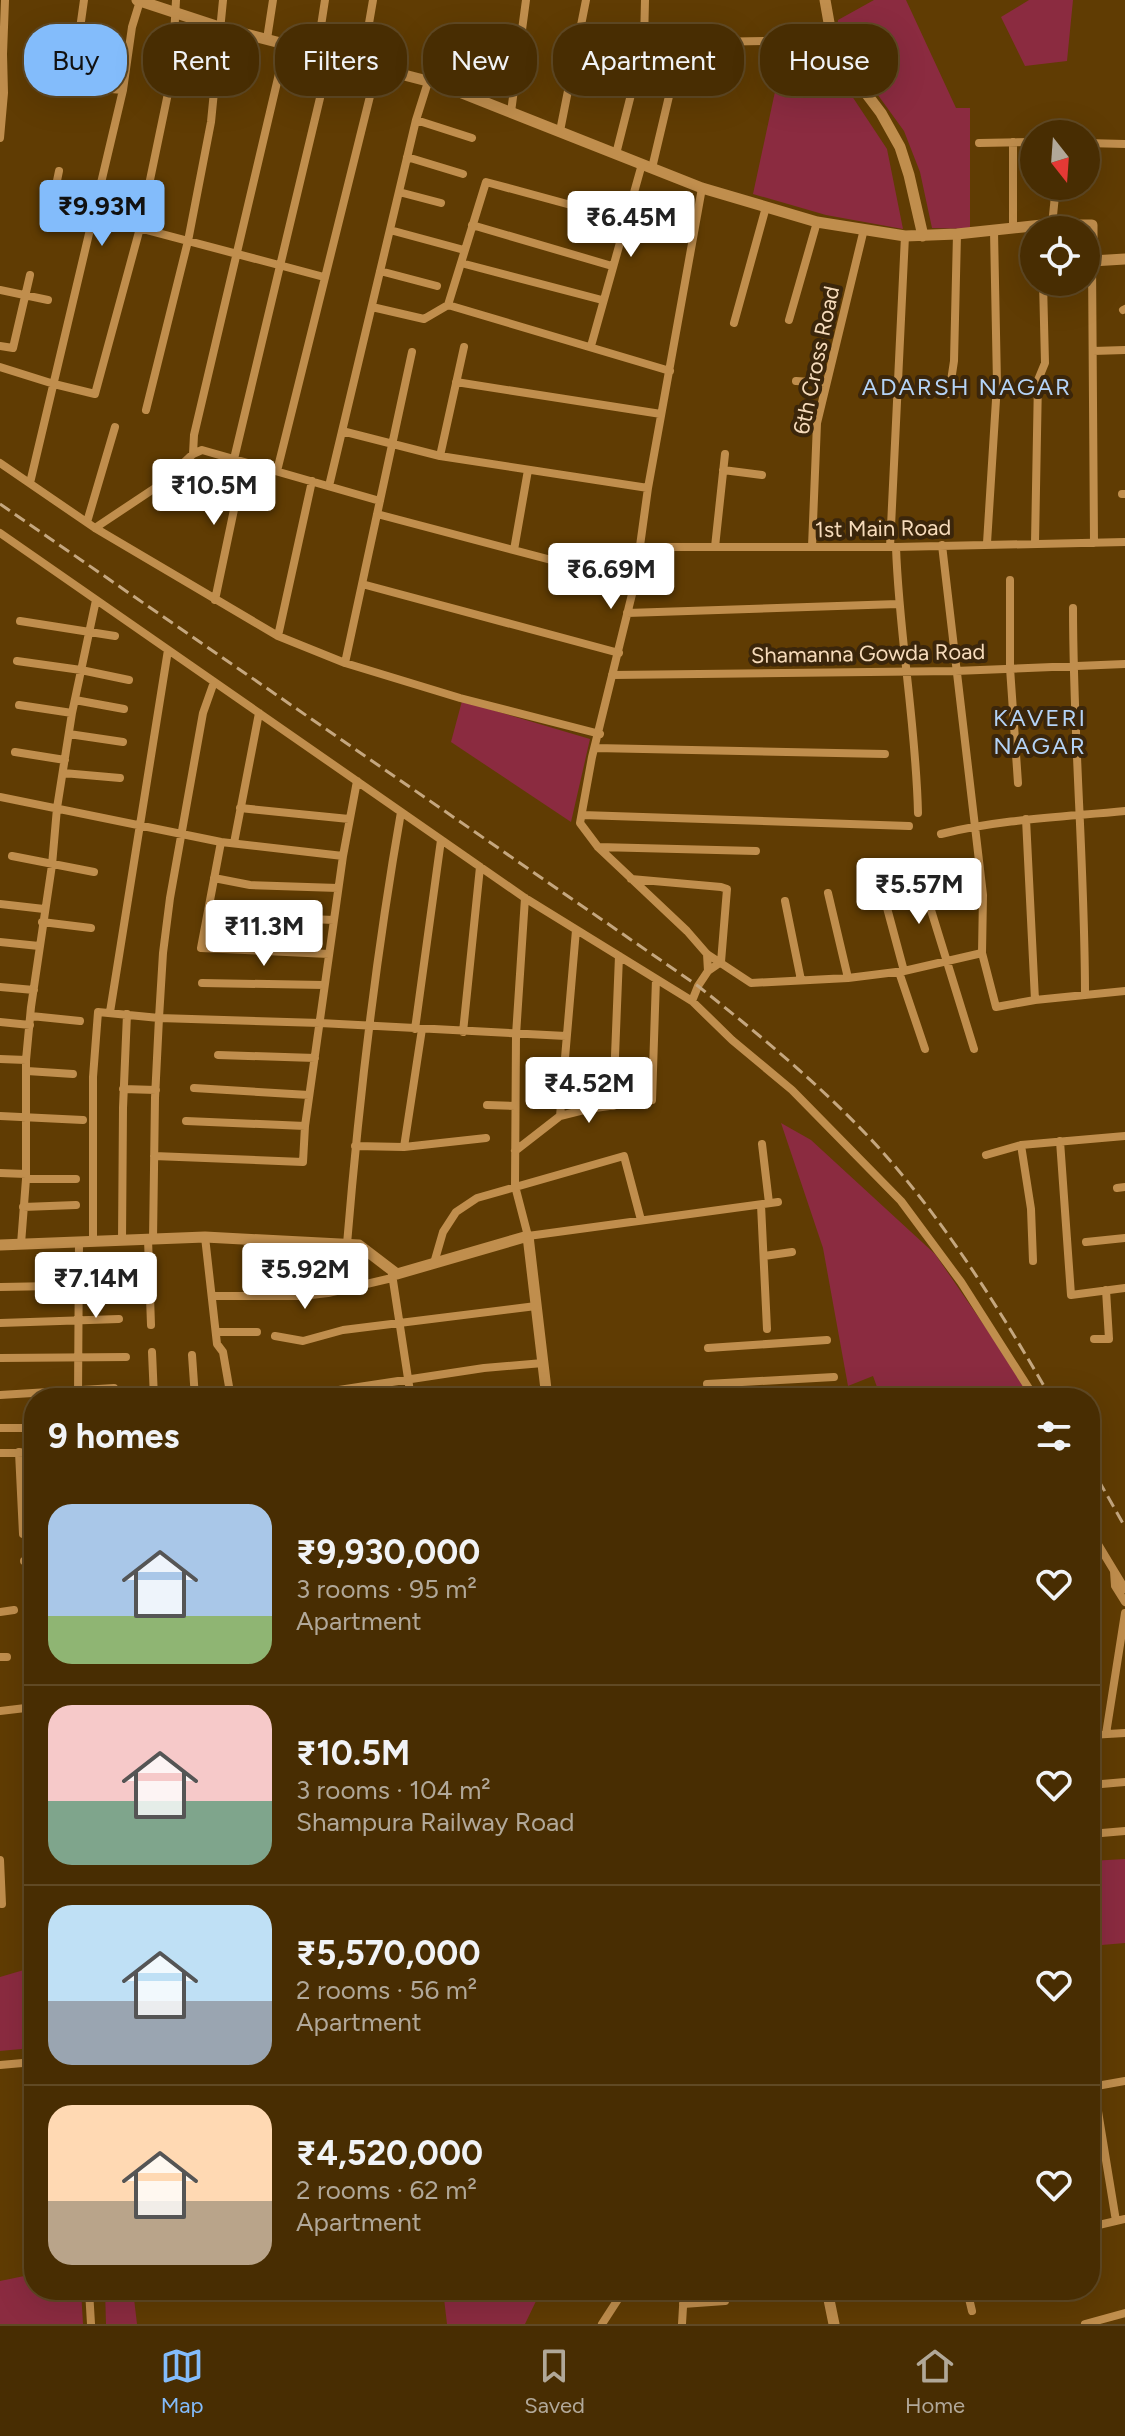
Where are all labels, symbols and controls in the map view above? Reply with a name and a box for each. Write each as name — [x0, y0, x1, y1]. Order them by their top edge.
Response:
chip: Buy — [24, 24, 127, 96]
chip: Rent — [143, 24, 259, 96]
chip: Filters — [275, 24, 407, 96]
chip: New — [423, 24, 537, 96]
chip: Apartment — [553, 24, 744, 96]
chip: House — [760, 24, 898, 96]
north arrow — [1020, 120, 1100, 200]
map controls — [1020, 120, 1100, 296]
pin: ₹9.93M — [37, 180, 167, 248]
text: ₹9.93M — [58, 190, 146, 222]
pin: ₹6.45M — [566, 191, 696, 259]
text: ₹6.45M — [586, 201, 676, 233]
button: locate — [1020, 216, 1100, 296]
street label: 6th Cross Road — [788, 283, 845, 437]
district label: ADARSH NAGAR — [862, 372, 1072, 401]
pin: ₹10.5M — [149, 459, 279, 527]
text: ₹10.5M — [170, 469, 258, 501]
street label: 1st Main Road — [815, 514, 951, 543]
pin: ₹6.69M — [546, 543, 676, 611]
text: ₹6.69M — [566, 553, 656, 585]
street label: Shamanna Gowda Road — [751, 638, 985, 669]
district label: KAVERI NAGAR — [993, 703, 1087, 760]
pin: ₹5.57M — [854, 858, 984, 926]
text: ₹5.57M — [875, 868, 964, 900]
pin: ₹11.3M — [199, 900, 329, 968]
text: ₹11.3M — [224, 910, 304, 942]
pin: ₹4.52M — [524, 1057, 654, 1125]
text: ₹4.52M — [544, 1067, 634, 1099]
pin: ₹5.92M — [240, 1243, 370, 1311]
pin: ₹7.14M — [31, 1252, 161, 1320]
text: ₹5.92M — [260, 1253, 350, 1285]
text: ₹7.14M — [53, 1262, 139, 1294]
icon: filters — [1032, 1414, 1076, 1458]
text: 9 homes — [48, 1416, 179, 1457]
text: ₹9,930,000 — [296, 1532, 480, 1573]
icon: home — [112, 1536, 208, 1632]
icon: heart — [1032, 1562, 1076, 1606]
text: 3 rooms · 95 m² — [296, 1573, 477, 1605]
text: Apartment — [296, 1605, 422, 1637]
text: ₹10.5M — [296, 1733, 410, 1774]
icon: home — [112, 1737, 208, 1833]
icon: heart — [1032, 1763, 1076, 1807]
text: 3 rooms · 104 m² — [296, 1774, 491, 1806]
text: Shampura Railway Road — [296, 1806, 575, 1838]
text: ₹5,570,000 — [296, 1933, 480, 1974]
icon: home — [112, 1937, 208, 2033]
icon: heart — [1032, 1963, 1076, 2007]
text: 2 rooms · 56 m² — [296, 1974, 477, 2006]
text: Apartment — [296, 2006, 422, 2038]
text: ₹4,520,000 — [296, 2133, 483, 2174]
icon: home — [112, 2137, 208, 2233]
icon: heart — [1032, 2163, 1076, 2207]
text: 2 rooms · 62 m² — [296, 2174, 477, 2206]
text: Apartment — [296, 2206, 422, 2238]
tab: Map — [160, 2344, 204, 2419]
tab: Saved — [524, 2344, 585, 2419]
tab: Home — [905, 2344, 965, 2419]

